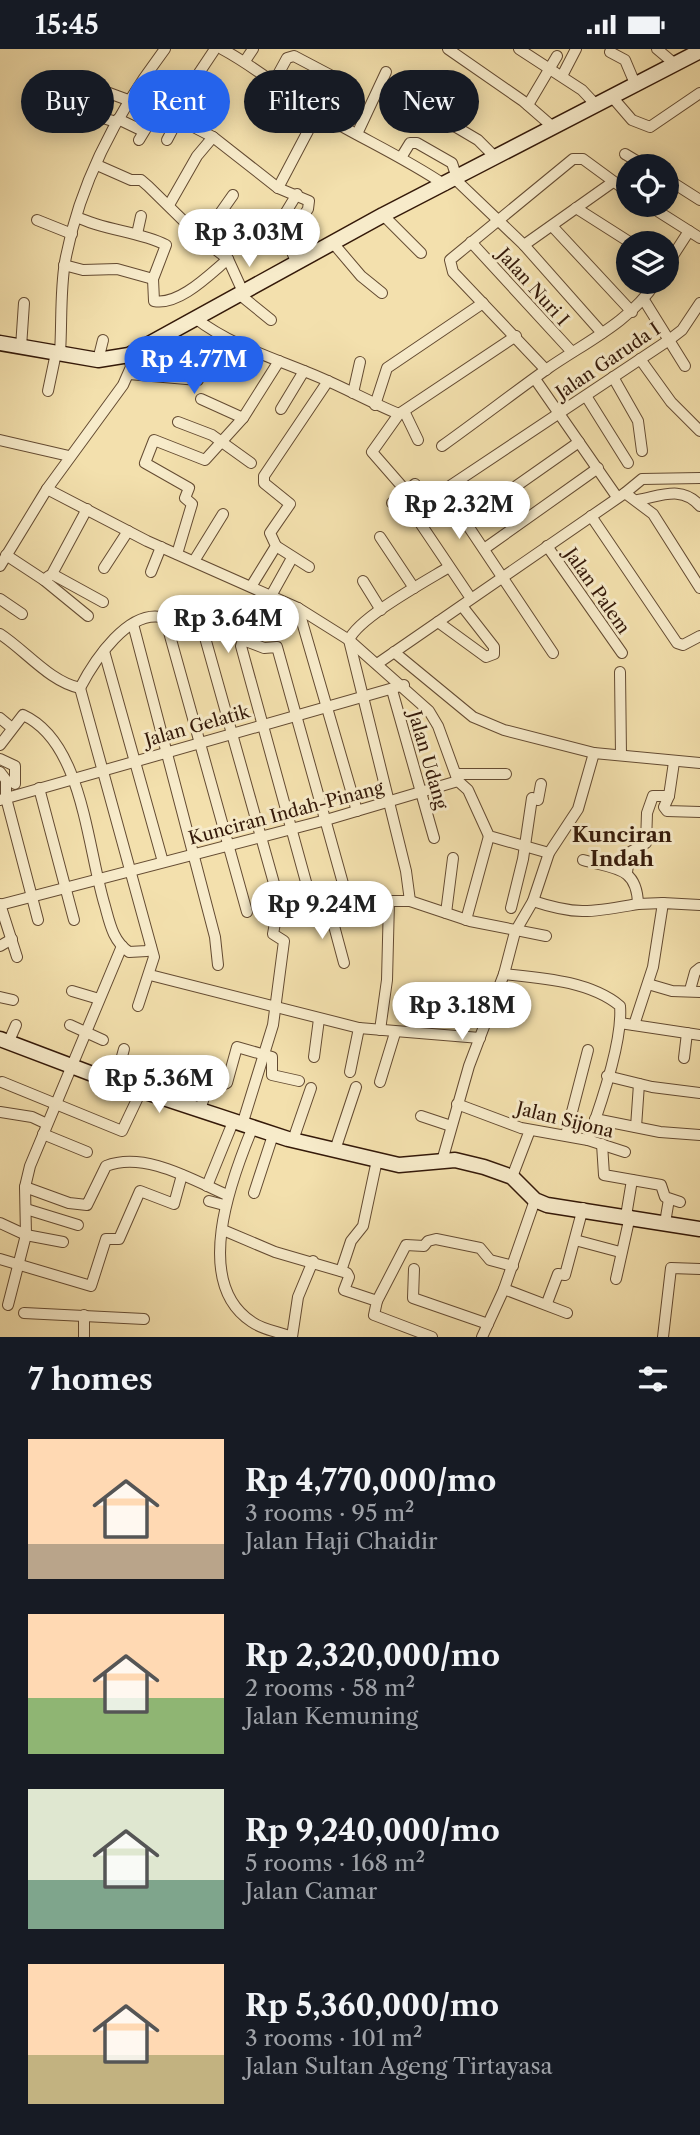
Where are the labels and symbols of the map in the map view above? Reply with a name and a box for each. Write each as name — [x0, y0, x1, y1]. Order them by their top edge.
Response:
pin: Rp 3.03M — [177, 209, 321, 269]
street label: Jalan Nuri I — [490, 241, 574, 330]
street label: Jalan Garuda I — [549, 318, 664, 406]
pin: Rp 4.77M — [122, 337, 266, 396]
pin: Rp 2.32M — [387, 482, 531, 541]
street label: Jalan Palem — [558, 541, 635, 638]
pin: Rp 3.64M — [156, 595, 300, 655]
street label: Jalan Gelatik — [139, 700, 254, 752]
street label: Jalan Udang — [403, 705, 453, 812]
street label: Kunciran Indah-Pinang — [186, 776, 386, 850]
district label: Kunciran Indah — [572, 822, 673, 871]
pin: Rp 9.24M — [250, 881, 394, 941]
pin: Rp 3.18M — [390, 983, 534, 1042]
pin: Rp 5.36M — [87, 1055, 231, 1115]
street label: Jalan Sijona — [511, 1097, 617, 1143]

